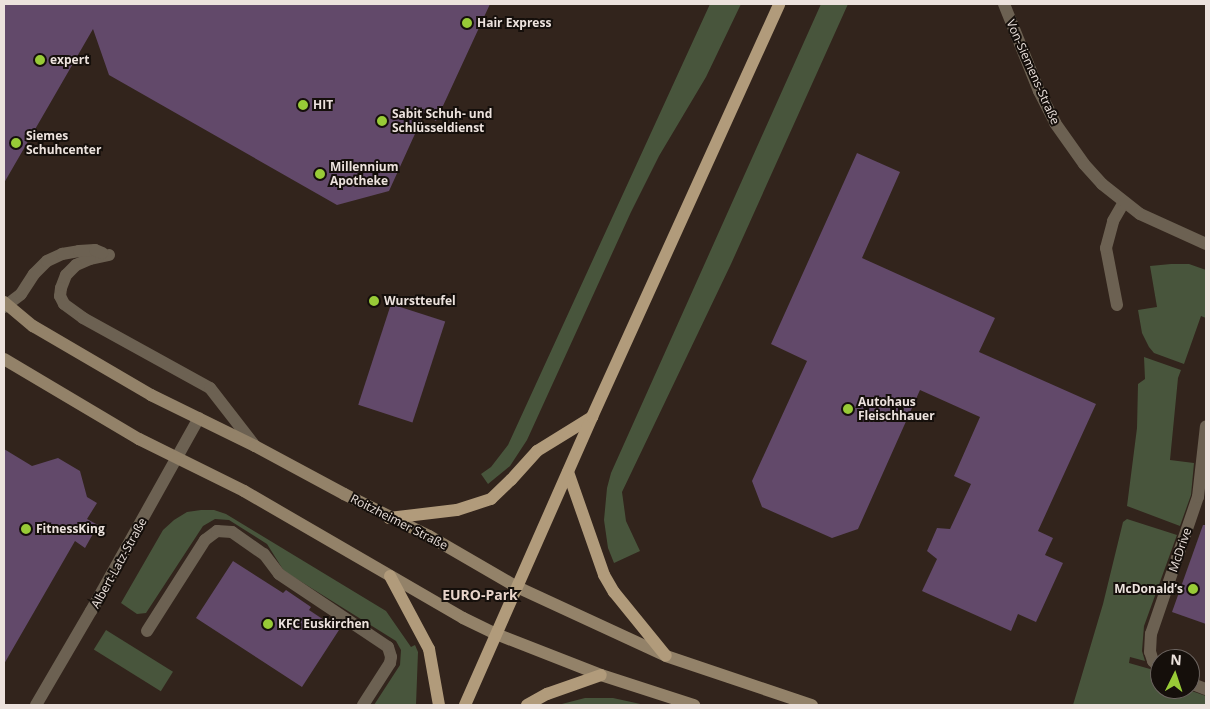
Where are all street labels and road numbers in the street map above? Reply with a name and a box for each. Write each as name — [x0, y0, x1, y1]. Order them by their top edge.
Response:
street label: Von-Siemens-Straße — [1003, 17, 1063, 127]
street label: Roitzheimer Straße — [348, 491, 450, 553]
street label: Albert-Latz-Straße — [88, 515, 150, 611]
street label: McDrive — [1166, 526, 1194, 574]

